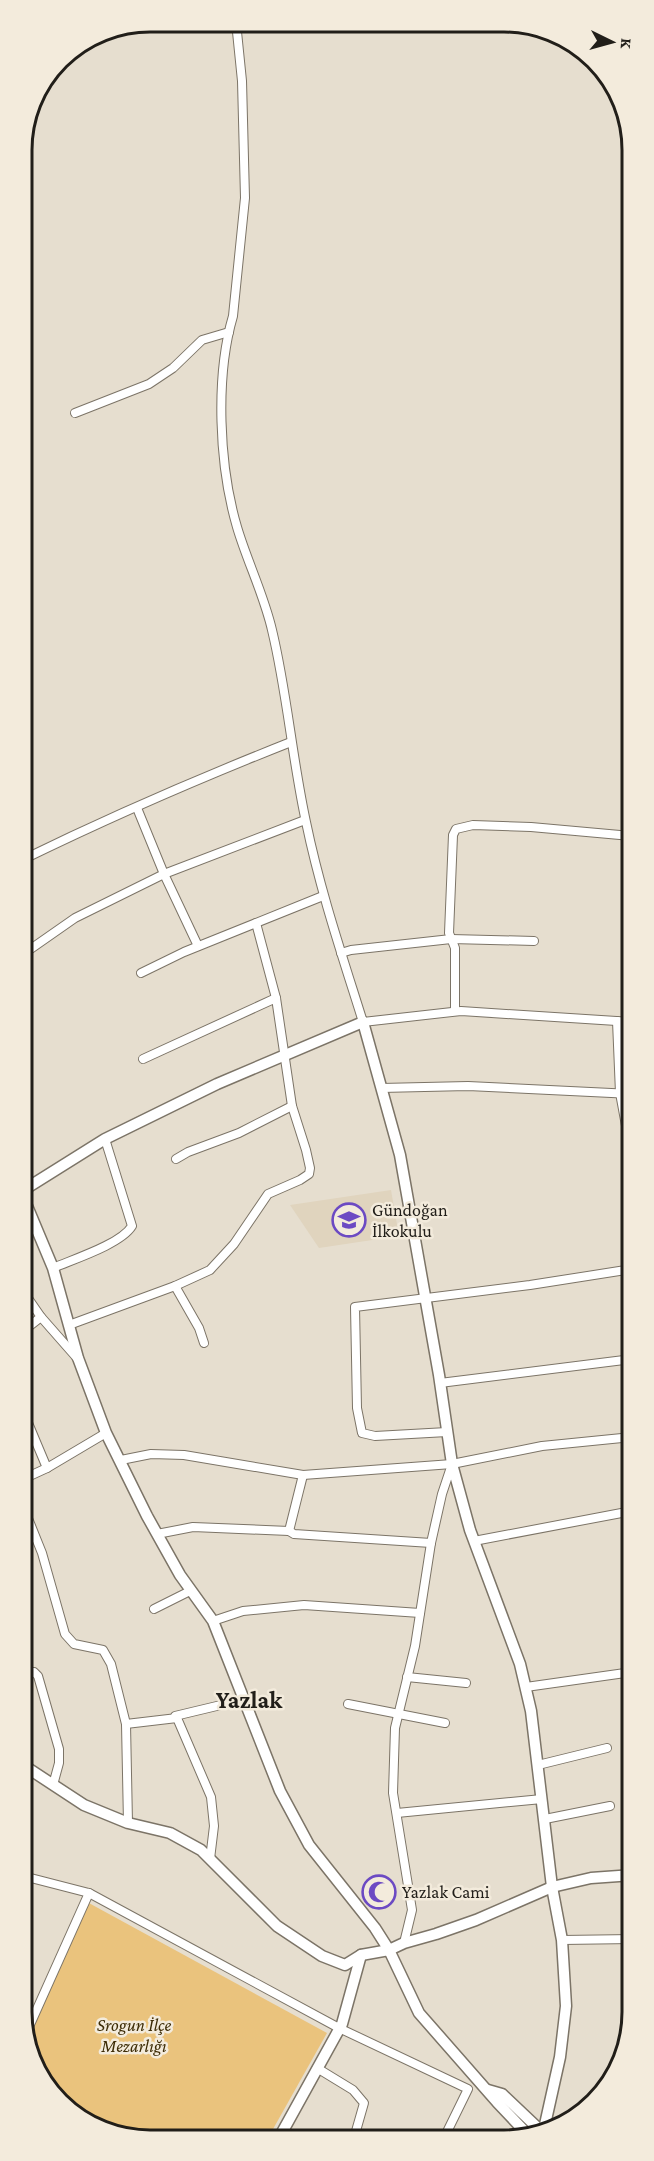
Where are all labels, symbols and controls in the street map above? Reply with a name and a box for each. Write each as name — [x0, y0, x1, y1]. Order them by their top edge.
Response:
north arrow — [582, 12, 642, 72]
text: K — [617, 37, 635, 50]
place label: Gündoğan İlkokulu — [372, 1200, 448, 1241]
school or university icon: Gündoğan İlkokulu — [331, 1202, 367, 1238]
district label: Yazlak — [216, 1686, 283, 1713]
mosque icon: Yazlak Cami — [361, 1874, 397, 1910]
place label: Yazlak Cami — [402, 1882, 490, 1902]
park label: Srogun İlçe Mezarlığı — [97, 2015, 171, 2056]

